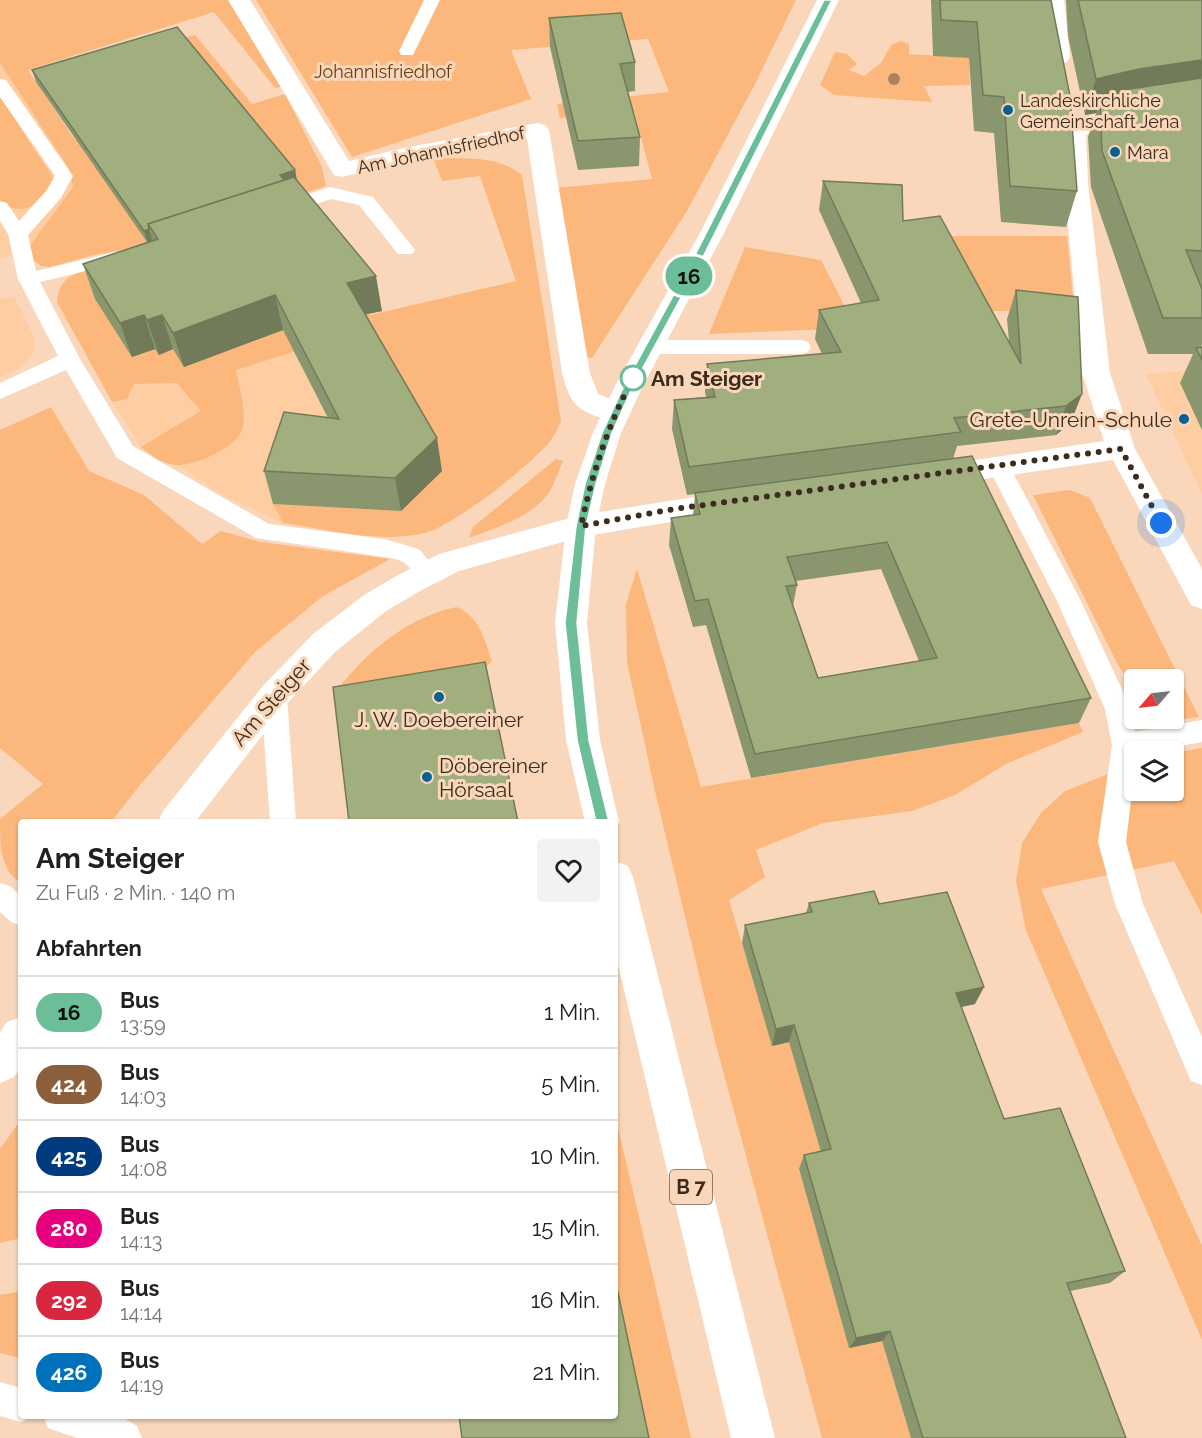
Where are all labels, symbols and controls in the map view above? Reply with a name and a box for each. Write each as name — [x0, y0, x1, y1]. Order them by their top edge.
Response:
park label: Johannisfriedhof — [314, 61, 453, 82]
place label: Landeskirchliche Gemeinschaft Jena — [1020, 90, 1179, 132]
marker: Landeskirchliche Gemeinschaft Jena — [1001, 103, 1015, 117]
street label: Am Johannisfriedhof — [355, 122, 528, 178]
place label: Mara — [1127, 142, 1169, 163]
marker: Mara — [1108, 145, 1122, 159]
line badge: 16 — [662, 256, 716, 296]
text: 16 — [677, 264, 701, 289]
marker: Am Steiger — [620, 365, 646, 391]
place label: Am Steiger — [651, 366, 762, 391]
place label: Grete-Unrein-Schule — [970, 407, 1172, 432]
marker: Grete-Unrein-Schule — [1177, 412, 1191, 426]
your location — [1146, 508, 1176, 538]
street label: Am Steiger — [226, 653, 316, 751]
north arrow — [1124, 669, 1184, 729]
map controls — [1124, 669, 1184, 801]
marker: J. W. Doebereiner — [432, 690, 446, 704]
place label: J. W. Doebereiner — [354, 707, 524, 732]
button: layers — [1124, 741, 1184, 801]
place label: Döbereiner Hörsaal — [439, 753, 548, 802]
marker: Döbereiner Hörsaal — [420, 770, 434, 784]
button: heart — [537, 839, 600, 902]
text: Am Steiger — [36, 842, 184, 875]
text: Zu Fuß · 2 Min. · 140 m — [36, 881, 235, 905]
text: Abfahrten — [36, 935, 142, 961]
text: Bus — [120, 987, 159, 1013]
text: 1 Min. — [544, 999, 600, 1025]
text: 16 — [57, 1000, 81, 1025]
text: 13:59 — [120, 1013, 166, 1037]
text: Bus — [120, 1059, 159, 1085]
text: 5 Min. — [541, 1071, 600, 1097]
text: 424 — [51, 1072, 87, 1097]
text: 14:03 — [120, 1085, 166, 1109]
text: Bus — [120, 1131, 159, 1157]
text: 10 Min. — [530, 1143, 600, 1169]
text: 425 — [51, 1144, 87, 1169]
text: 14:08 — [120, 1157, 167, 1181]
road number: B 7 — [670, 1170, 712, 1204]
text: Bus — [120, 1203, 159, 1229]
text: 15 Min. — [532, 1215, 600, 1241]
text: 280 — [50, 1216, 88, 1241]
text: 14:13 — [120, 1229, 162, 1253]
text: Bus — [120, 1275, 159, 1301]
text: 16 Min. — [531, 1287, 600, 1313]
text: 292 — [51, 1288, 87, 1313]
text: 14:14 — [120, 1301, 163, 1325]
text: Bus — [120, 1347, 159, 1373]
text: 21 Min. — [532, 1359, 600, 1385]
text: 426 — [51, 1360, 87, 1385]
text: 14:19 — [120, 1373, 164, 1397]

